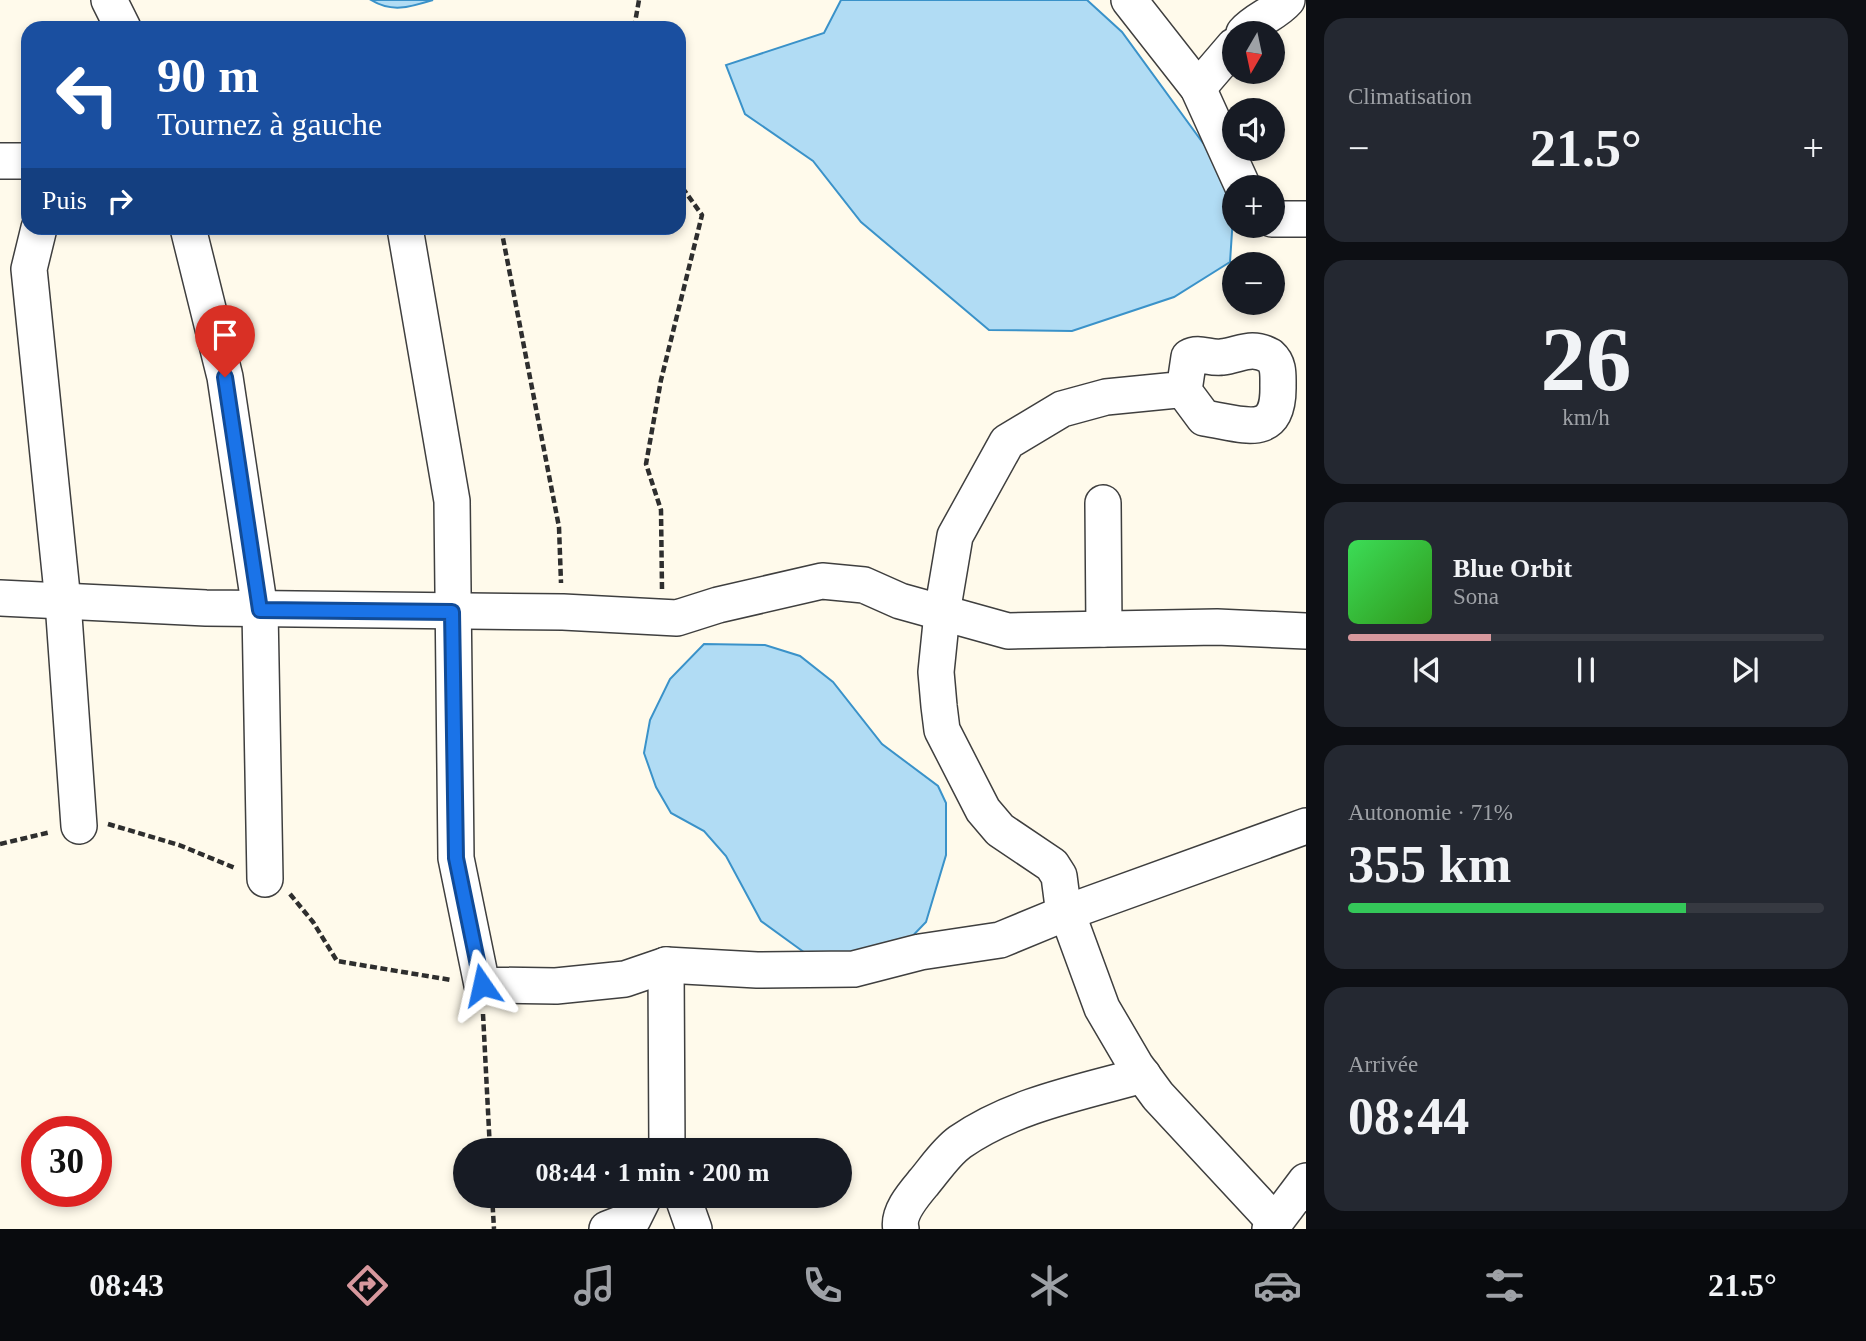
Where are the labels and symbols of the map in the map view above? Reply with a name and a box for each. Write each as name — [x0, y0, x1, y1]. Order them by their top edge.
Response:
north arrow — [1222, 21, 1284, 84]
pin — [195, 305, 255, 377]
position arrow — [445, 948, 519, 1022]
speed limit sign: 30 — [21, 1116, 112, 1207]

